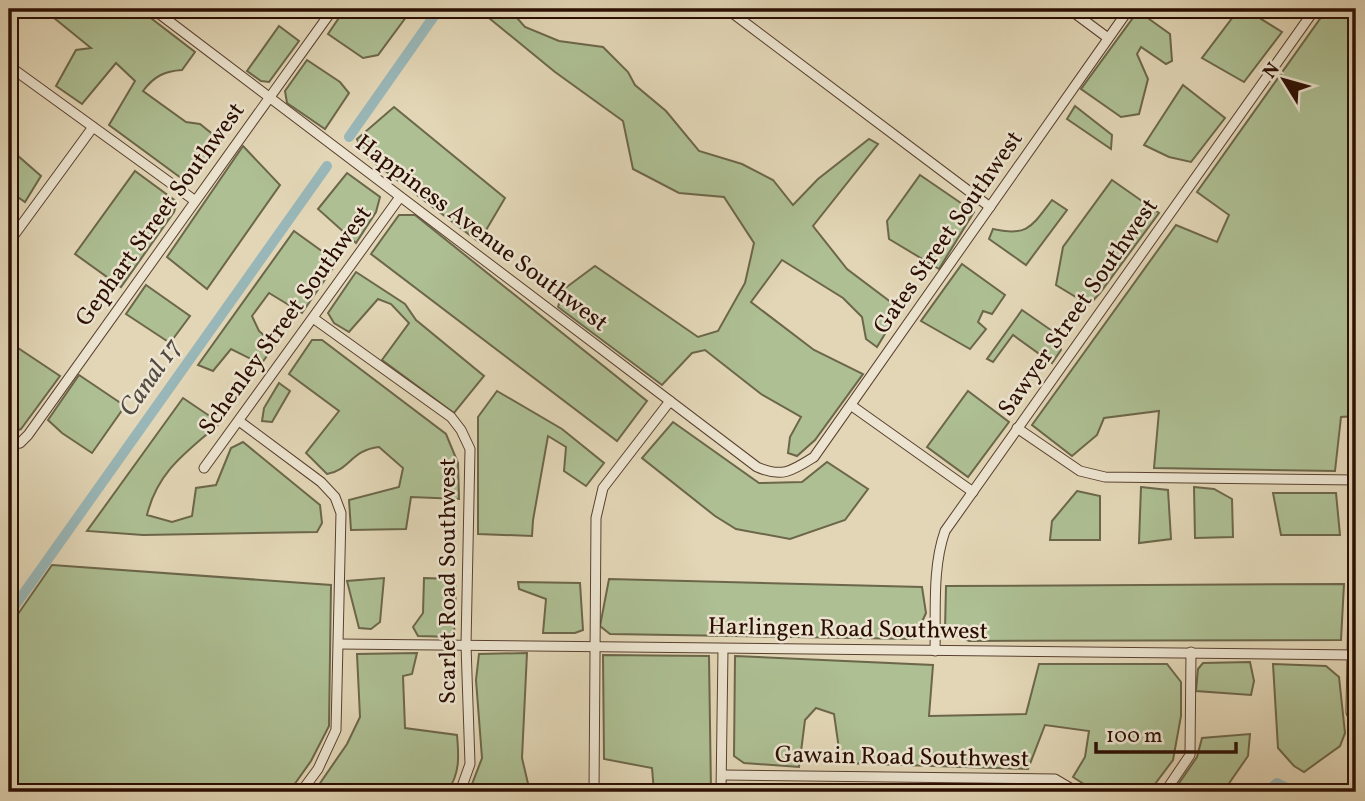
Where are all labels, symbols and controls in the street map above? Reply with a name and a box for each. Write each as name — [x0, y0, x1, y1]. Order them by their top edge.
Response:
north arrow — [1250, 46, 1320, 116]
text: N — [1257, 57, 1287, 84]
street label: Gephart Street Southwest — [68, 96, 254, 334]
street label: Gates Street Southwest — [866, 124, 1032, 342]
street label: Happiness Avenue Southwest — [347, 127, 615, 341]
street label: Sawyer Street Southwest — [991, 192, 1167, 424]
street label: Schenley Street Southwest — [191, 199, 381, 443]
water label: Canal 17 — [111, 332, 191, 424]
street label: Scarlet Road Southwest — [432, 458, 466, 704]
street label: Harlingen Road Southwest — [708, 611, 988, 649]
scale bar — [1096, 710, 1236, 754]
text: 100 m — [1106, 722, 1163, 751]
street label: Gawain Road Southwest — [775, 739, 1029, 777]

